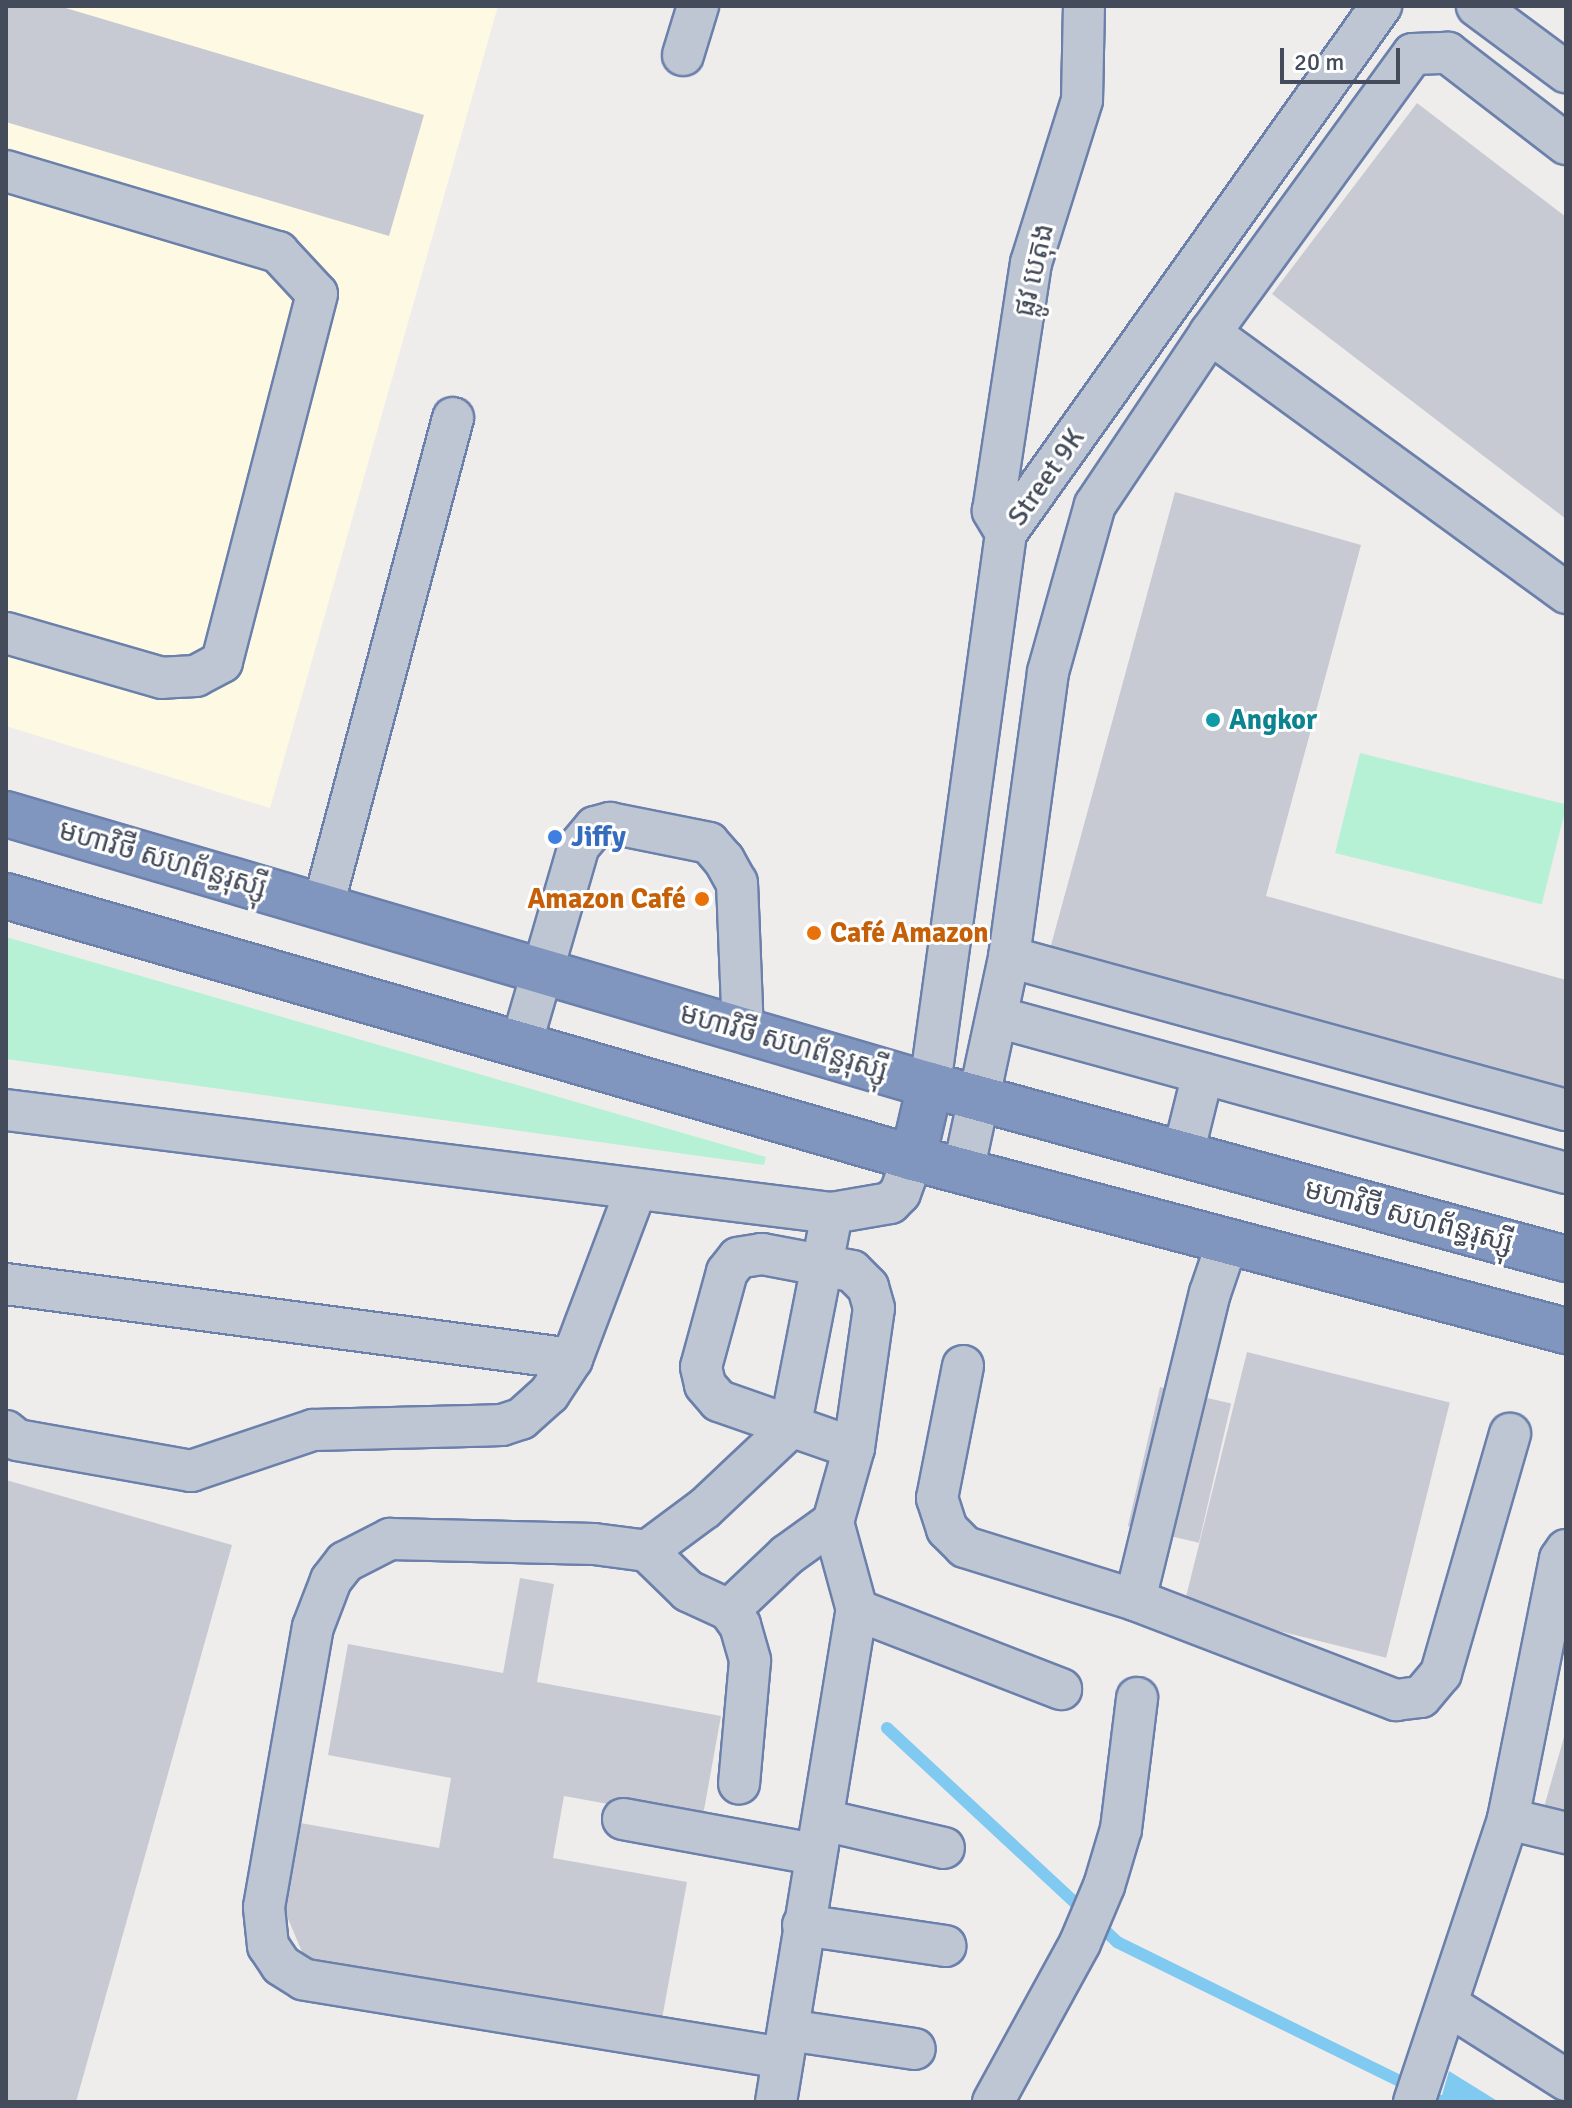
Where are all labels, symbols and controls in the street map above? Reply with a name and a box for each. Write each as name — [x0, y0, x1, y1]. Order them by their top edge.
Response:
scale bar — [1284, 32, 1404, 82]
text: 20 m — [1294, 47, 1344, 77]
street label: ផ្លូវ បេតុង — [1007, 220, 1061, 320]
street label: Street 9K — [1000, 422, 1092, 532]
place label: Angkor — [1229, 703, 1317, 737]
marker: Angkor — [1204, 711, 1222, 729]
street label: មហាវិថី សហព័ន្ធរុស្ស៊ី — [55, 813, 271, 905]
place label: Jiffy — [571, 820, 626, 854]
marker: Jiffy — [546, 828, 564, 846]
place label: Amazon Café — [527, 882, 686, 916]
marker: Amazon Café — [693, 890, 711, 908]
place label: Café Amazon — [830, 916, 989, 950]
marker: Café Amazon — [805, 924, 823, 942]
street label: មហាវិថី សហព័ន្ធរុស្ស៊ី — [676, 996, 892, 1088]
street label: មហាវិថី សហព័ន្ធរុស្ស៊ី — [1301, 1172, 1517, 1260]

